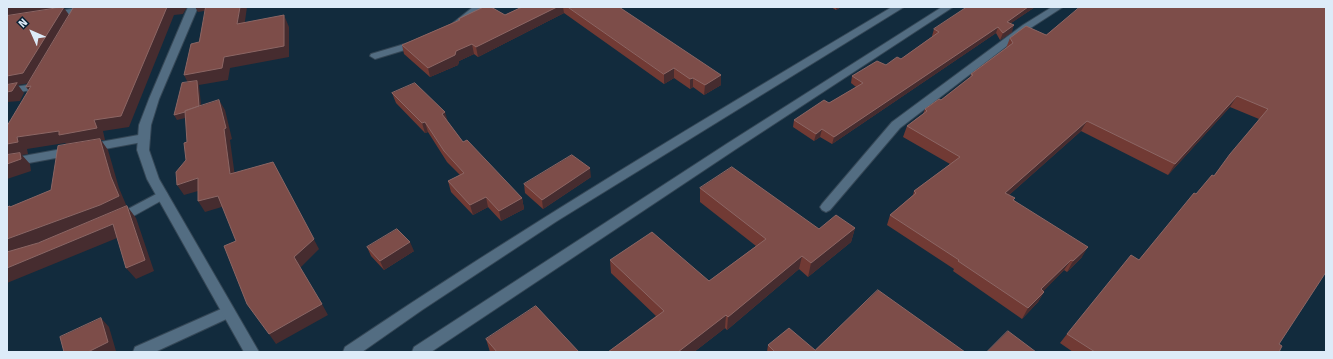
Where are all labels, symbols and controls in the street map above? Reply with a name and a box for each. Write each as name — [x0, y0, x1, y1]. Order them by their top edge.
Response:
north arrow — [12, 12, 52, 52]
text: N — [16, 16, 30, 30]

